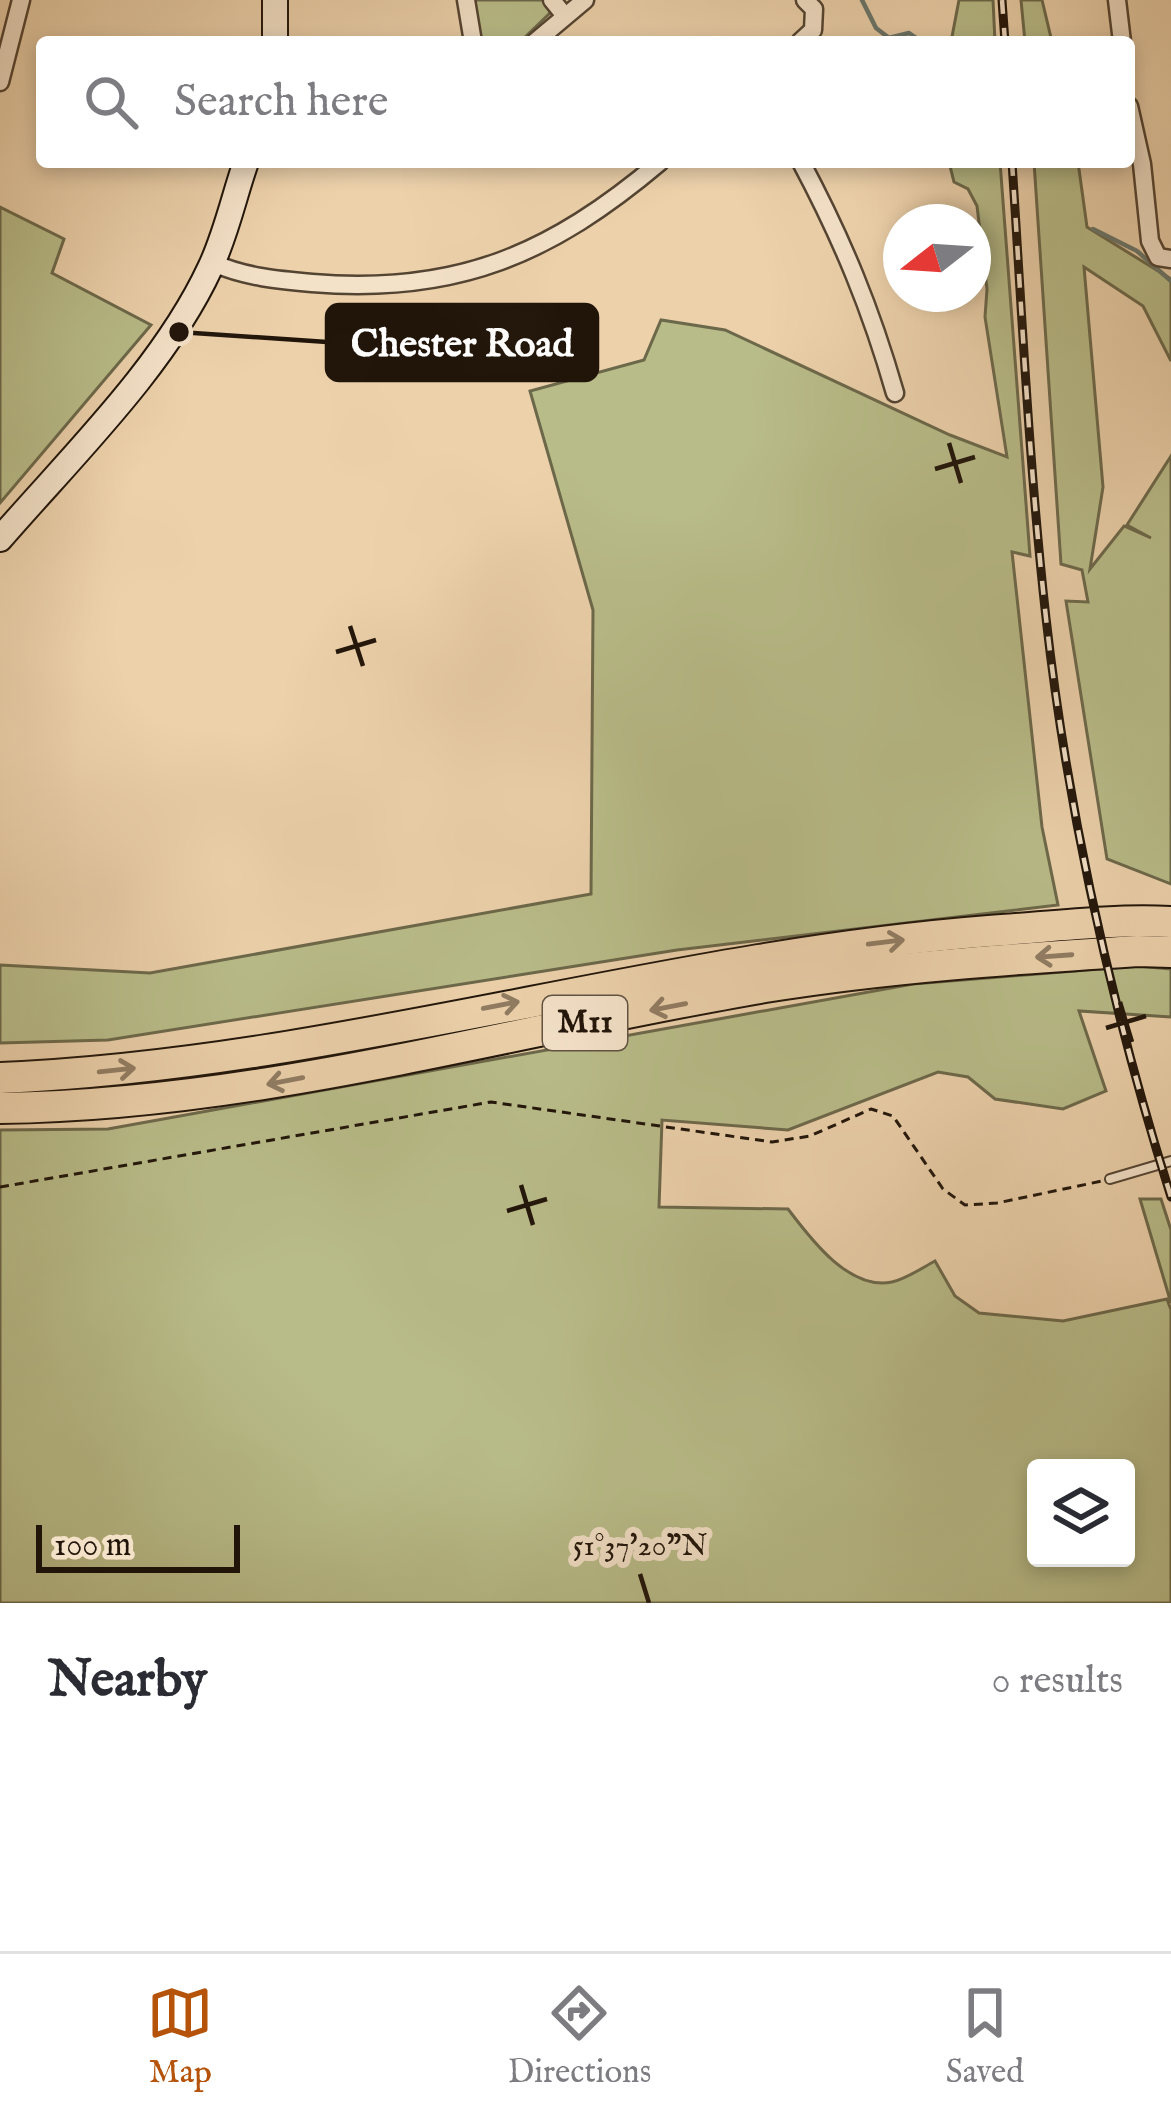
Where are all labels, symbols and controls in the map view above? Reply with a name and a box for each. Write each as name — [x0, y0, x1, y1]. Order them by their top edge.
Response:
search box — [36, 36, 1135, 168]
icon: search — [78, 69, 144, 135]
text: Search here — [174, 74, 388, 131]
north arrow — [883, 204, 991, 312]
callout: Chester Road — [327, 305, 597, 380]
text: Chester Road — [351, 321, 574, 370]
one-way arrow — [865, 930, 904, 952]
one-way arrow — [1035, 945, 1074, 968]
one-way arrow — [481, 993, 520, 1015]
road number: M11 — [543, 996, 627, 1050]
one-way arrow — [649, 997, 688, 1019]
one-way arrow — [97, 1059, 136, 1081]
one-way arrow — [266, 1071, 305, 1093]
map controls — [1027, 1459, 1135, 1567]
button: layers — [1027, 1459, 1135, 1567]
scale bar — [36, 1519, 240, 1572]
text: 100 m — [54, 1525, 131, 1567]
text: 51°37'20"N — [573, 1528, 707, 1566]
text: Nearby — [48, 1649, 207, 1714]
text: 0 results — [991, 1657, 1123, 1706]
tab: Map — [147, 1980, 213, 2094]
tab: Directions — [508, 1980, 651, 2094]
tab: Saved — [946, 1980, 1024, 2094]

